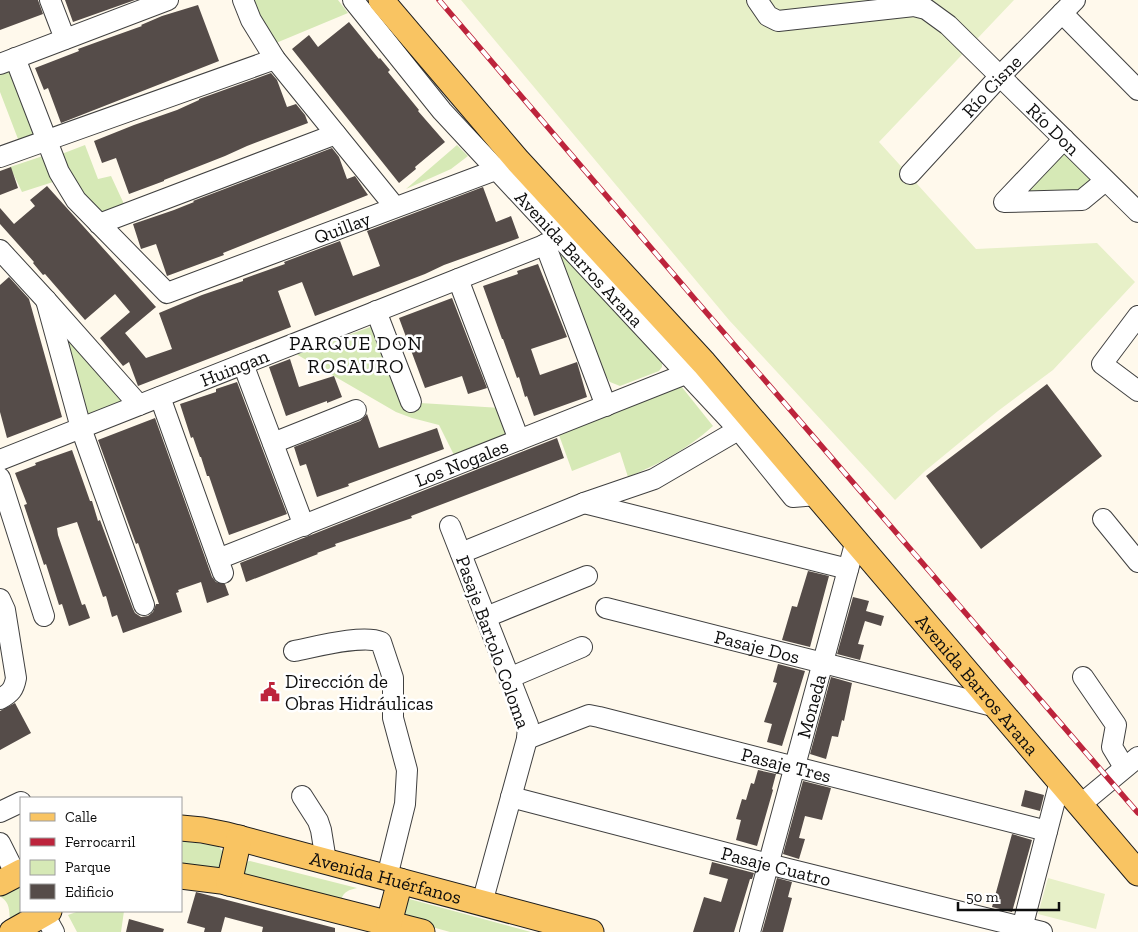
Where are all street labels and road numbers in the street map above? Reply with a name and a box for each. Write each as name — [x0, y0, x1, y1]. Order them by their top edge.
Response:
street label: Río Cisne — [957, 50, 1026, 122]
street label: Río Don — [1022, 98, 1085, 160]
street label: Avenida Barros Arana — [510, 186, 649, 332]
street label: Quillay — [311, 206, 374, 249]
street label: Huingan — [197, 344, 272, 391]
street label: Los Nogales — [412, 434, 511, 491]
street label: Pasaje Bartolo Coloma — [451, 552, 535, 732]
street label: Avenida Barros Arana — [911, 609, 1044, 760]
street label: Pasaje Dos — [712, 624, 802, 668]
street label: Moneda — [791, 671, 831, 741]
street label: Pasaje Tres — [739, 742, 834, 787]
street label: Pasaje Cuatro — [719, 841, 834, 891]
street label: Avenida Huérfanos — [308, 846, 464, 908]

